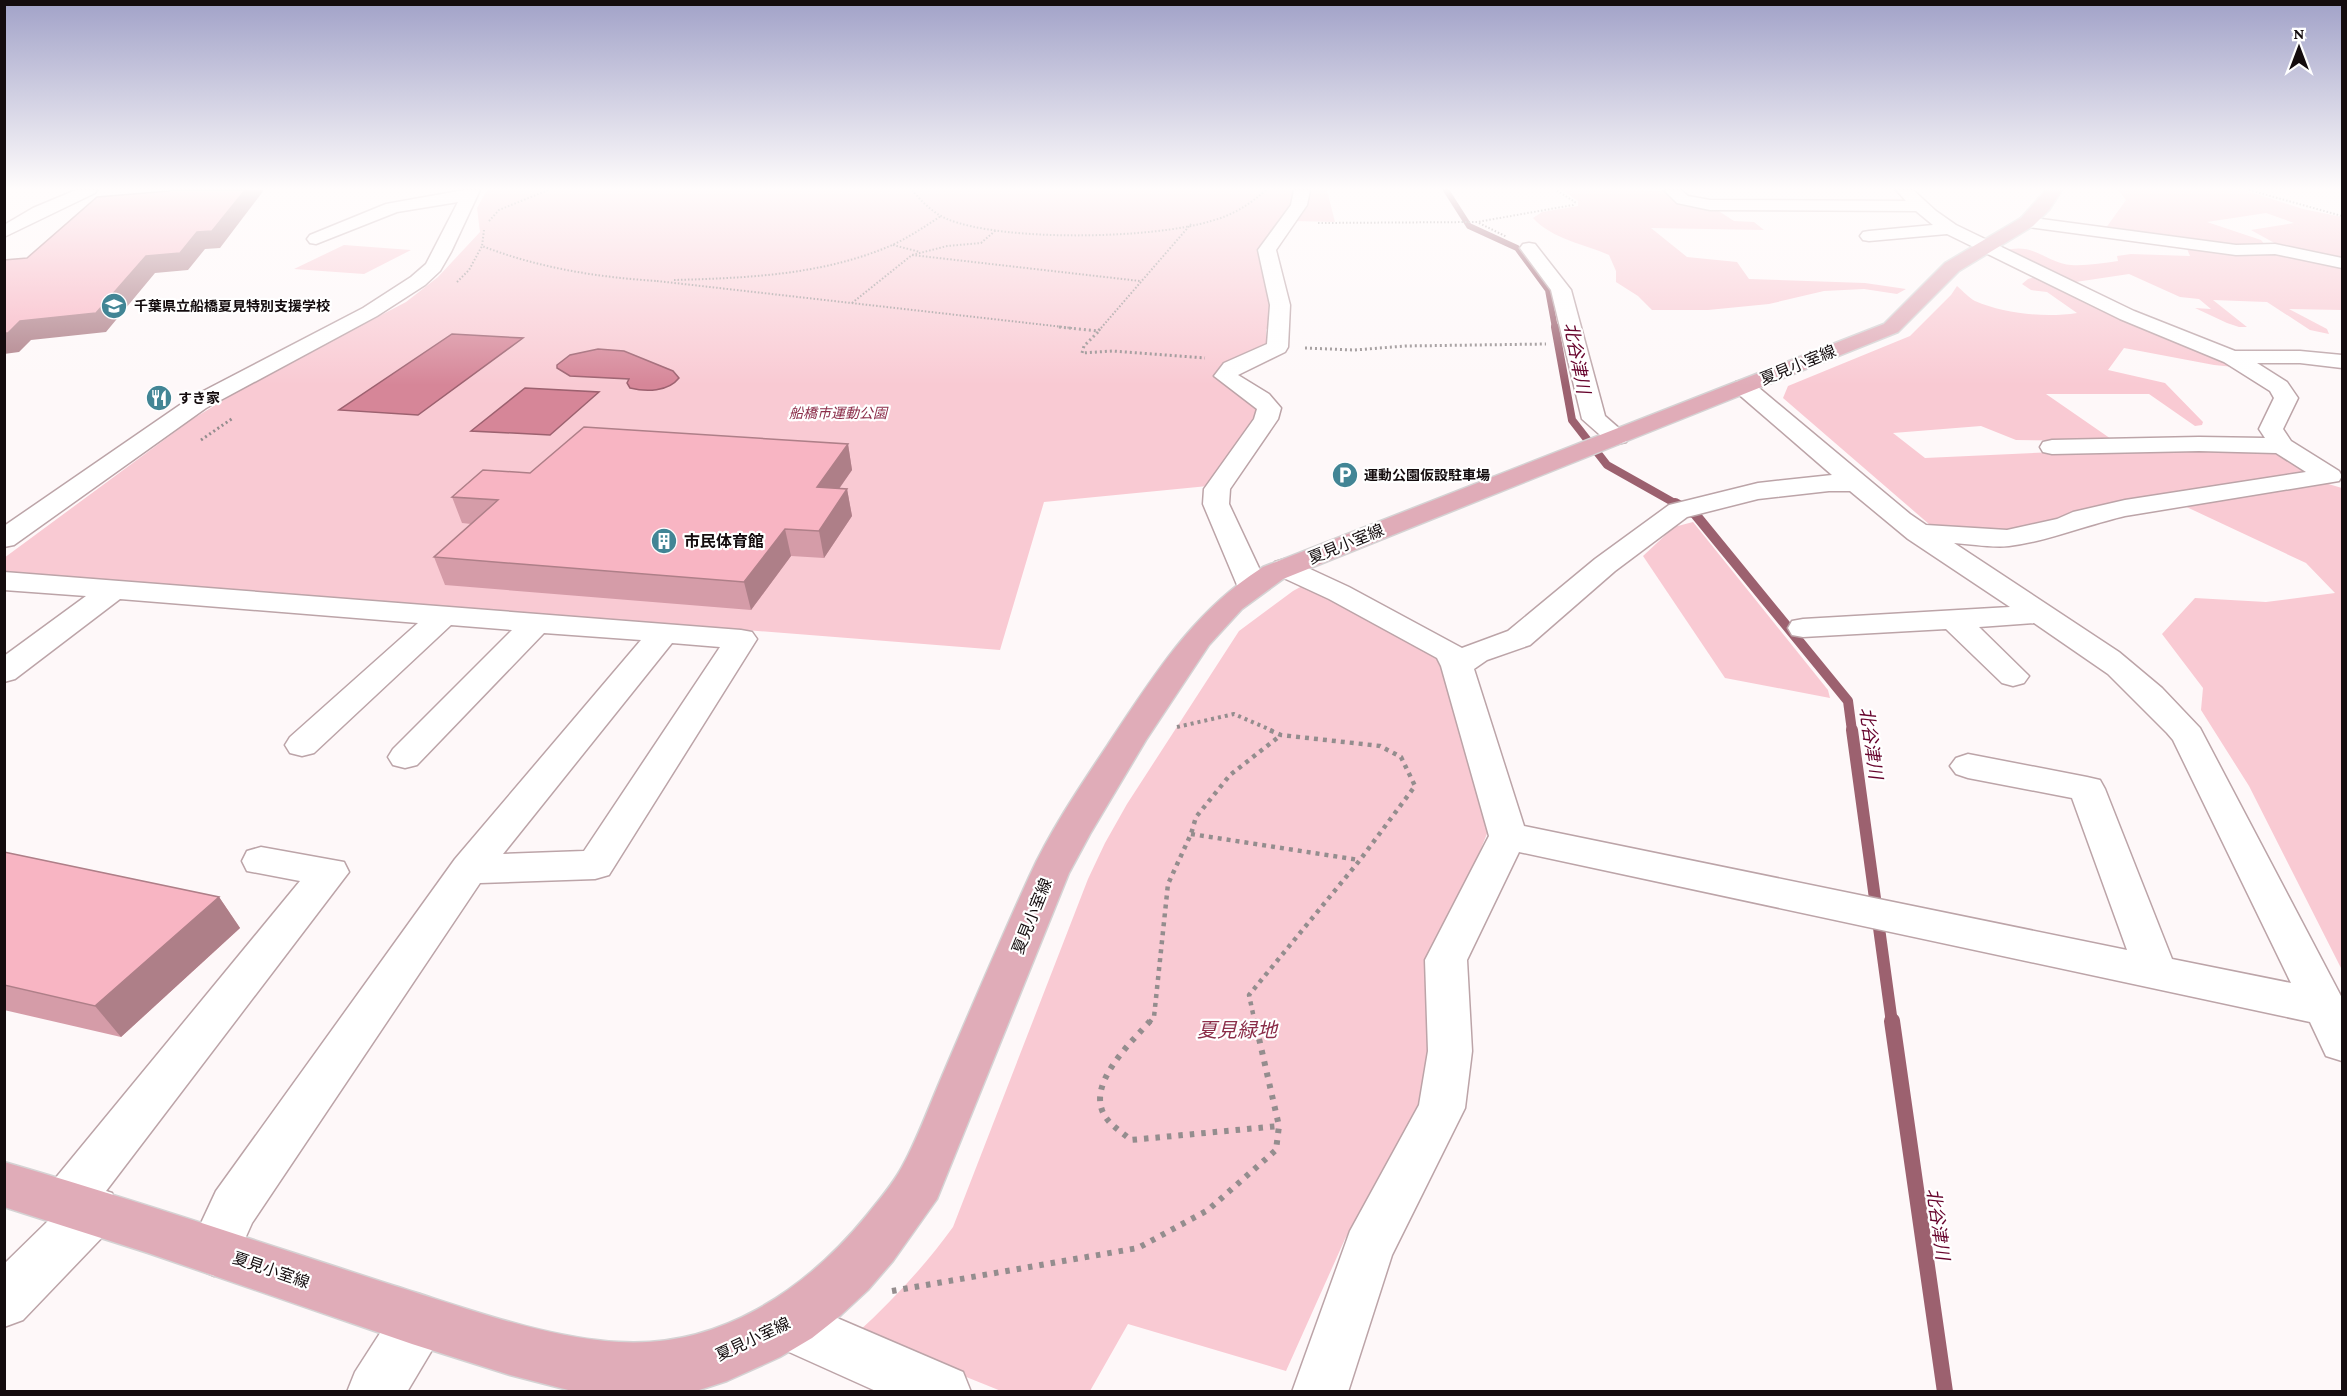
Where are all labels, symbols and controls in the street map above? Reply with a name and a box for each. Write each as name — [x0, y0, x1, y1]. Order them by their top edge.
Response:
north arrow — [2269, 18, 2329, 78]
text: N — [2294, 25, 2305, 42]
school or university icon: 千葉県立船橋夏見特別支援学校 — [99, 291, 129, 321]
place label: 千葉県立船橋夏見特別支援学校 — [134, 298, 330, 314]
water label: 北谷津川 — [1560, 321, 1594, 397]
street label: 夏見小室線 — [1758, 342, 1838, 388]
restaurant icon: すき家 — [144, 383, 174, 413]
place label: すき家 — [178, 390, 220, 406]
park label: 船橋市運動公園 — [789, 405, 889, 421]
parking icon: 運動公園仮設駐車場 — [1330, 460, 1360, 490]
place label: 運動公園仮設駐車場 — [1364, 467, 1490, 483]
street label: 夏見小室線 — [1306, 521, 1386, 567]
building icon: 市民体育館 — [649, 526, 679, 556]
place label: 市民体育館 — [684, 533, 764, 550]
water label: 北谷津川 — [1856, 706, 1886, 782]
street label: 夏見小室線 — [1009, 876, 1055, 956]
park label: 夏見緑地 — [1197, 1019, 1279, 1041]
water label: 北谷津川 — [1923, 1187, 1953, 1263]
street label: 夏見小室線 — [230, 1249, 312, 1291]
street label: 夏見小室線 — [713, 1314, 793, 1364]

